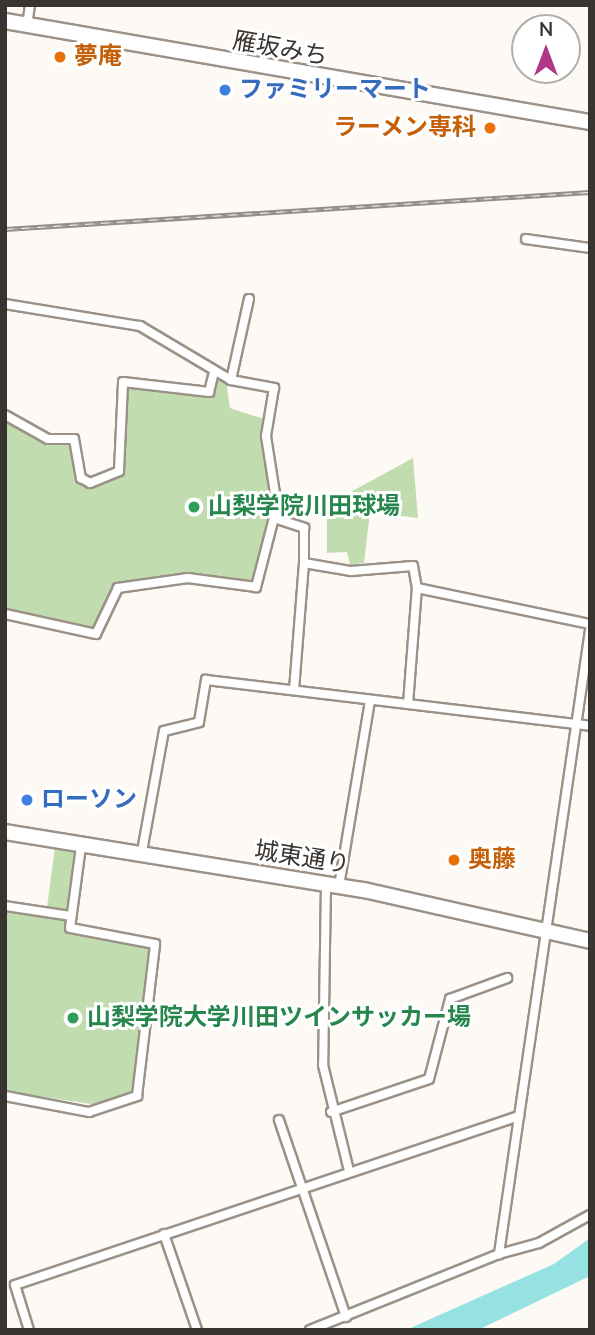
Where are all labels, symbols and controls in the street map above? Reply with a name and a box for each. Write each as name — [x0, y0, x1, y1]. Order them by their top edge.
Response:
north arrow — [511, 14, 581, 84]
text: N — [539, 17, 553, 43]
street label: 雁坂みち — [230, 26, 330, 72]
place label: 夢庵 — [74, 43, 122, 71]
marker: 夢庵 — [52, 49, 68, 65]
place label: ファミリーマート — [239, 76, 431, 104]
marker: ファミリーマート — [217, 82, 233, 98]
place label: ラーメン専科 — [332, 114, 476, 142]
marker: ラーメン専科 — [482, 120, 498, 136]
place label: 山梨学院川田球場 — [208, 493, 400, 521]
marker: 山梨学院川田球場 — [186, 499, 202, 515]
place label: ローソン — [41, 786, 137, 814]
marker: ローソン — [19, 792, 35, 808]
street label: 城東通り — [252, 836, 352, 880]
place label: 奥藤 — [468, 846, 516, 874]
marker: 奥藤 — [446, 852, 462, 868]
place label: 山梨学院大学川田ツインサッカー場 — [87, 1004, 471, 1032]
marker: 山梨学院大学川田ツインサッカー場 — [65, 1010, 81, 1026]

